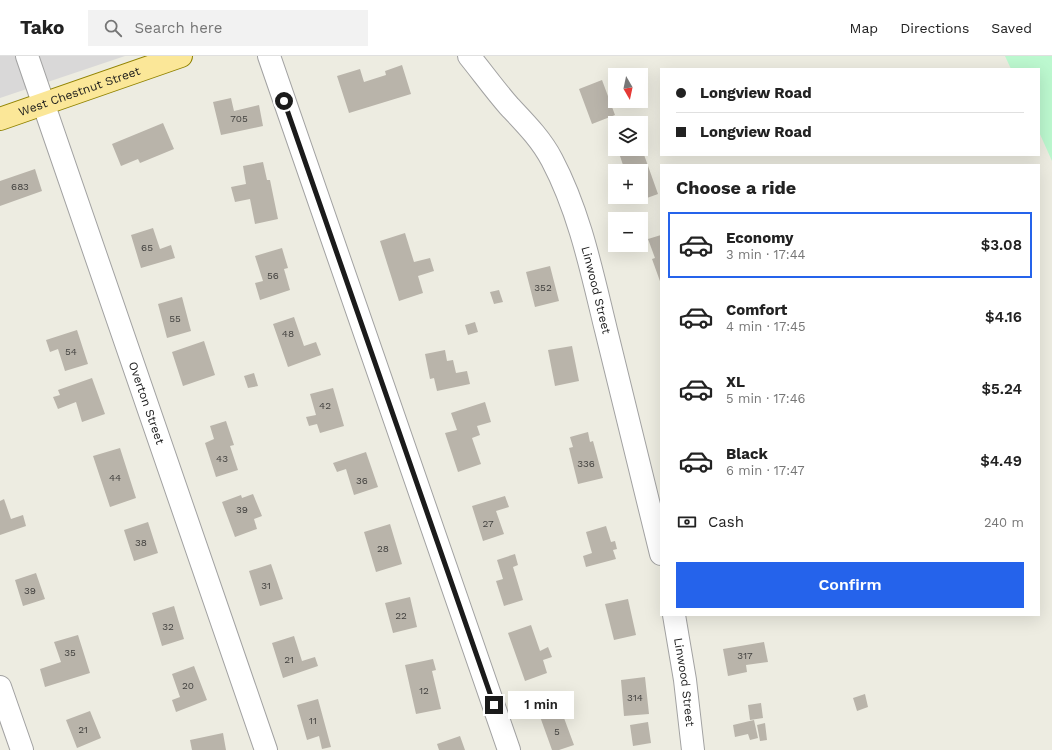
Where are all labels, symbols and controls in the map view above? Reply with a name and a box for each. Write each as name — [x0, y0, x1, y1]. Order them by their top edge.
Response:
search box — [88, 10, 368, 46]
text: Tako — [20, 16, 64, 39]
icon: search — [102, 17, 124, 39]
text: Search here — [134, 19, 222, 37]
text: Map — [850, 20, 878, 36]
text: Directions — [900, 20, 969, 36]
text: Saved — [991, 20, 1032, 36]
street label: West Chestnut Street — [17, 64, 142, 119]
north arrow — [608, 68, 648, 108]
map controls — [608, 68, 648, 252]
text: Longview Road — [700, 84, 812, 102]
route start — [275, 92, 293, 110]
house number: 705 — [230, 113, 248, 124]
button: layers — [608, 116, 648, 156]
text: Longview Road — [700, 123, 812, 141]
button: + — [608, 164, 648, 204]
text: Choose a ride — [676, 177, 796, 198]
house number: 683 — [11, 181, 29, 192]
button: − — [608, 212, 648, 252]
icon: car — [678, 227, 714, 263]
text: Economy — [726, 229, 793, 247]
text: $3.08 — [981, 236, 1022, 254]
house number: 65 — [141, 242, 153, 253]
street label: Linwood Street — [578, 245, 614, 335]
text: 3 min · 17:44 — [726, 247, 806, 262]
house number: 56 — [267, 270, 279, 281]
house number: 352 — [534, 282, 552, 293]
icon: car — [678, 299, 714, 335]
text: Comfort — [726, 301, 787, 319]
text: $4.16 — [985, 308, 1022, 326]
house number: 55 — [169, 313, 181, 324]
text: 4 min · 17:45 — [726, 319, 806, 334]
house number: 48 — [282, 328, 294, 339]
house number: 54 — [65, 346, 77, 357]
street label: Overton Street — [126, 360, 167, 446]
icon: car — [678, 371, 714, 407]
text: XL — [726, 373, 745, 391]
text: $5.24 — [981, 380, 1022, 398]
text: 5 min · 17:46 — [726, 391, 806, 406]
house number: 42 — [319, 400, 331, 411]
icon: car — [678, 443, 714, 479]
text: Black — [726, 445, 768, 463]
text: $4.49 — [980, 452, 1022, 470]
house number: 43 — [216, 453, 228, 464]
house number: 336 — [577, 458, 595, 469]
text: 6 min · 17:47 — [726, 463, 805, 478]
house number: 44 — [109, 472, 121, 483]
house number: 36 — [356, 475, 368, 486]
house number: 39 — [236, 504, 248, 515]
icon: cash — [676, 511, 698, 533]
text: Cash — [708, 513, 744, 531]
text: 240 m — [984, 515, 1024, 530]
house number: 27 — [482, 518, 494, 529]
house number: 38 — [135, 537, 147, 548]
house number: 28 — [377, 543, 389, 554]
button: Confirm — [676, 562, 1024, 608]
house number: 31 — [261, 580, 271, 591]
house number: 39 — [24, 585, 36, 596]
house number: 22 — [395, 610, 407, 621]
house number: 32 — [162, 621, 174, 632]
street label: Linwood Street — [671, 637, 697, 727]
house number: 35 — [64, 647, 76, 658]
house number: 317 — [737, 650, 753, 661]
house number: 21 — [284, 654, 294, 665]
house number: 20 — [182, 680, 194, 691]
house number: 12 — [419, 685, 429, 696]
callout: 1 min — [508, 691, 574, 719]
house number: 314 — [627, 692, 643, 703]
route end — [485, 696, 503, 714]
text: 1 min — [524, 697, 558, 712]
house number: 11 — [309, 715, 317, 726]
house number: 21 — [78, 724, 88, 735]
house number: 5 — [554, 726, 560, 737]

